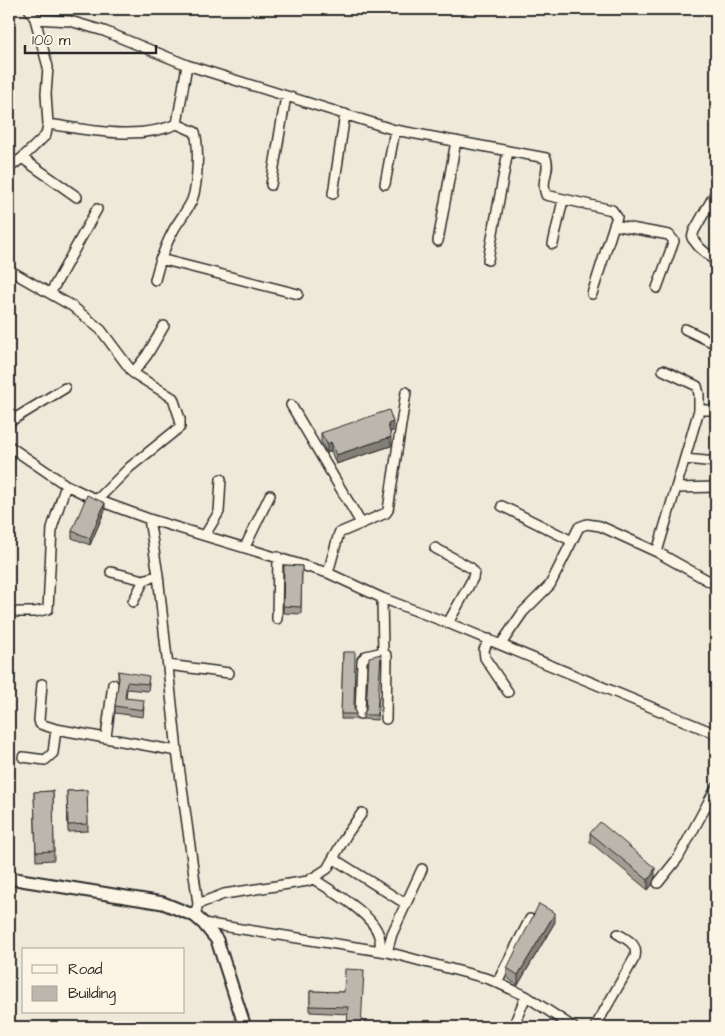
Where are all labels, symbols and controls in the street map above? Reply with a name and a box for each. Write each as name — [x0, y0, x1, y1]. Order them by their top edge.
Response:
scale bar — [25, 22, 156, 54]
text: 100 m — [32, 30, 71, 51]
legend — [22, 948, 185, 1014]
text: Road — [68, 959, 103, 980]
text: Building — [68, 983, 116, 1005]

